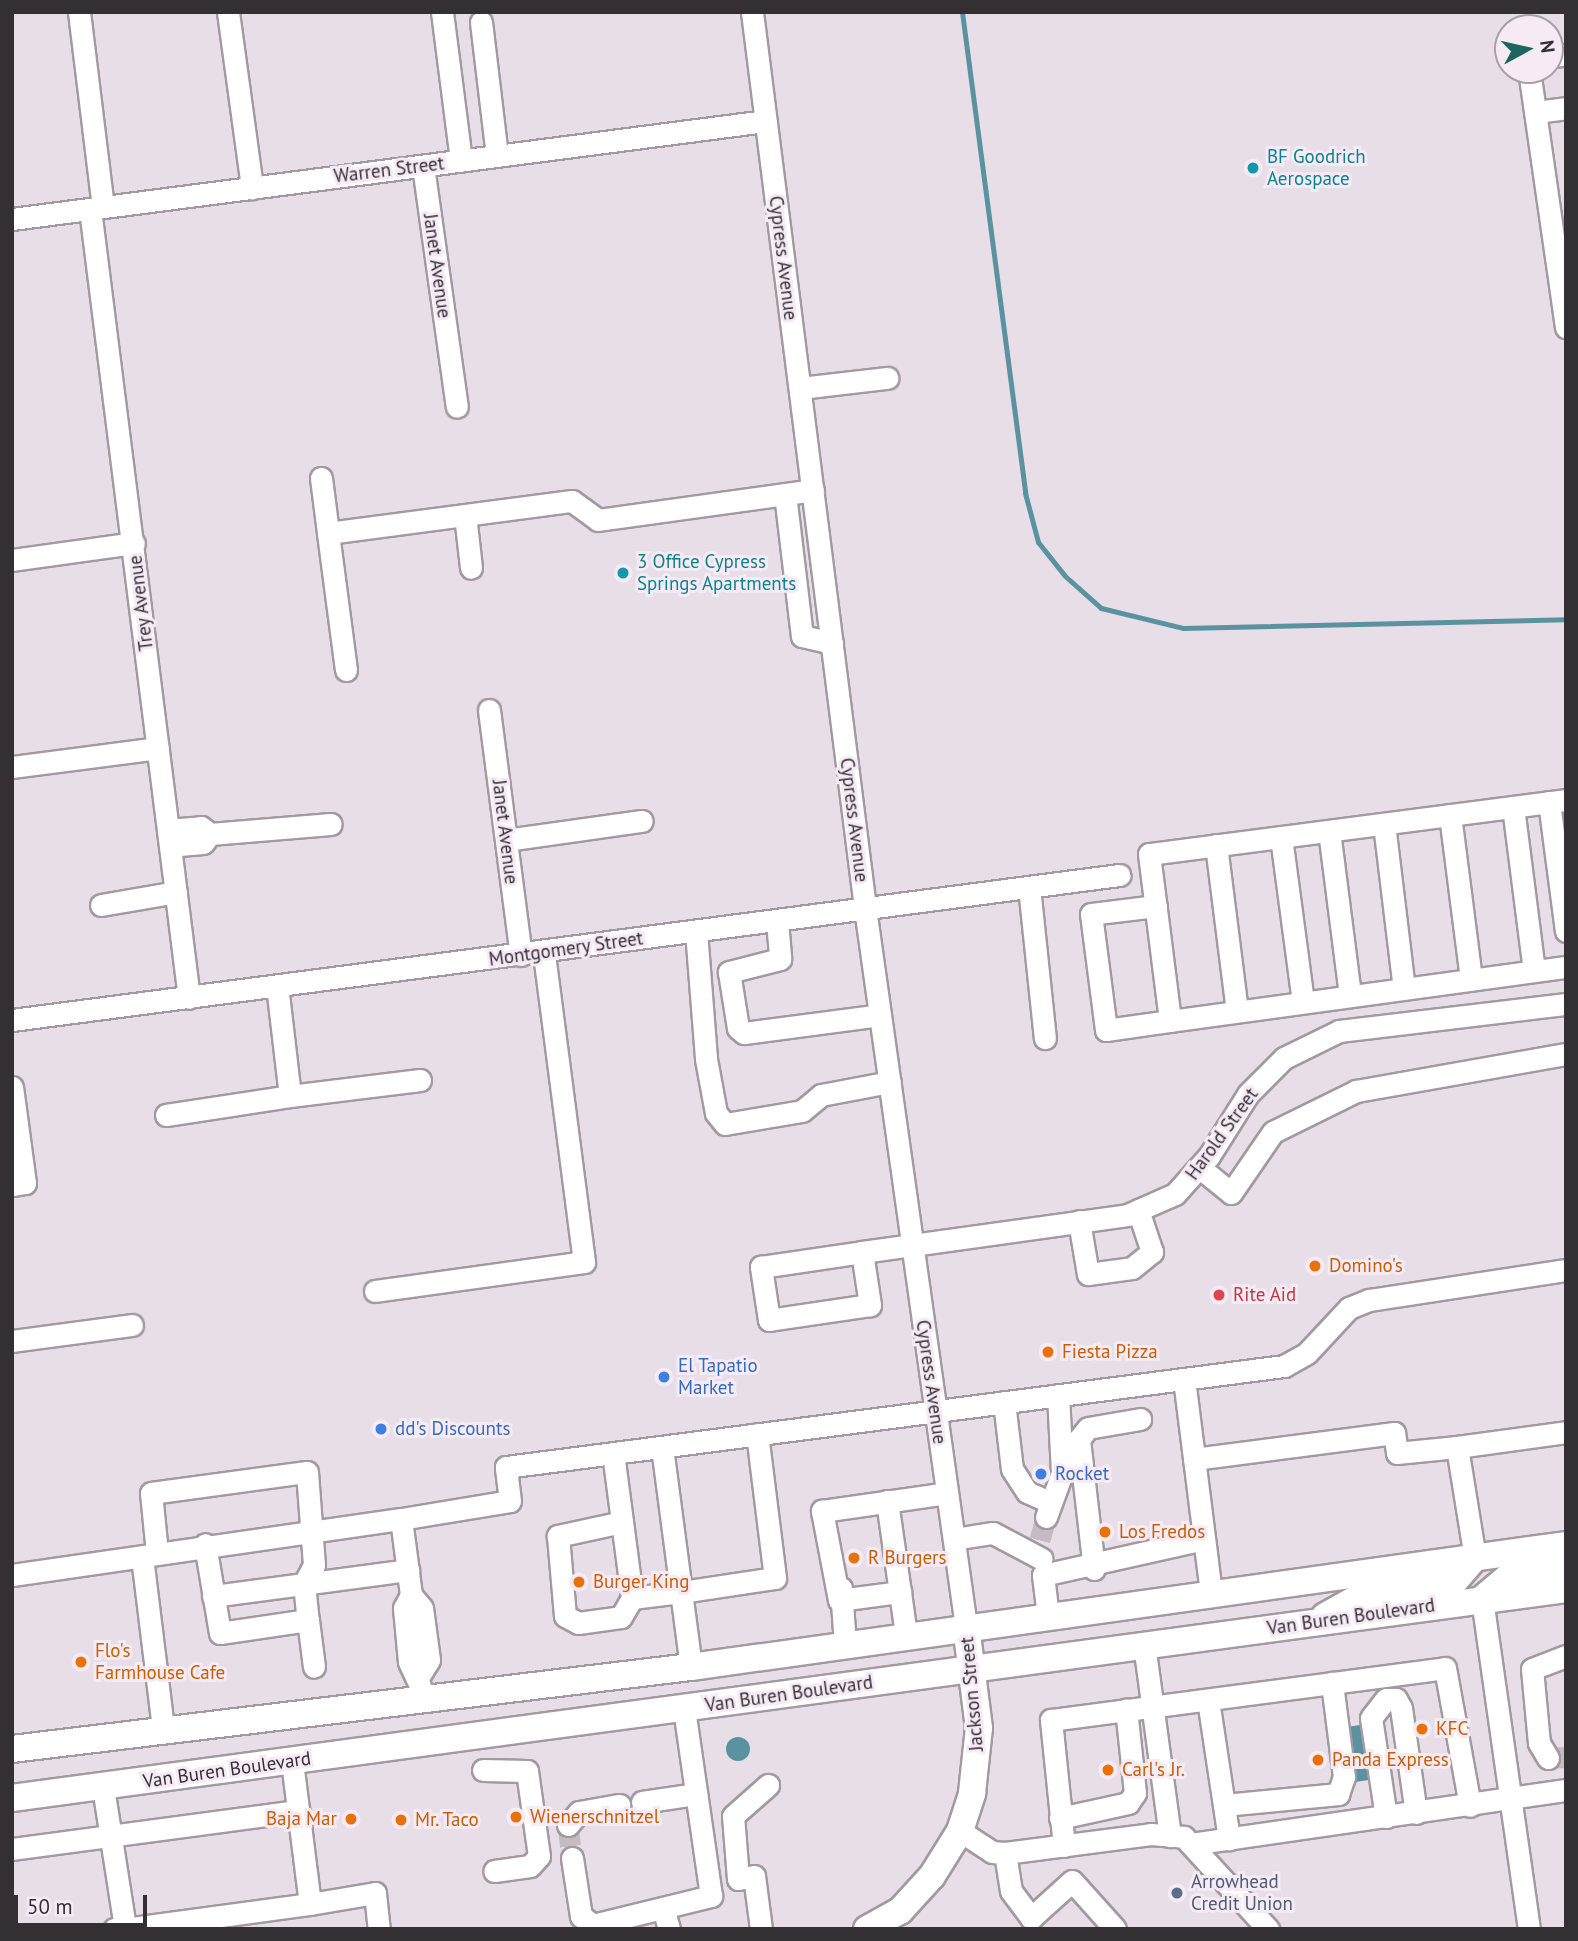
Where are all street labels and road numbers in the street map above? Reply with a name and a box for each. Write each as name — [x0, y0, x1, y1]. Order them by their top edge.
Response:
street label: Warren Street — [333, 152, 445, 188]
street label: Cypress Avenue — [764, 194, 802, 322]
street label: Janet Avenue — [418, 212, 456, 320]
street label: Trey Avenue — [124, 553, 158, 653]
street label: Cypress Avenue — [835, 756, 873, 884]
street label: Janet Avenue — [487, 778, 523, 886]
street label: Montgomery Street — [487, 927, 645, 971]
street label: Harold Street — [1181, 1084, 1263, 1184]
street label: Cypress Avenue — [911, 1318, 951, 1446]
street label: Van Buren Boulevard — [1266, 1594, 1436, 1640]
street label: Jackson Street — [956, 1636, 988, 1752]
street label: Van Buren Boulevard — [704, 1671, 874, 1717]
street label: Van Buren Boulevard — [142, 1747, 312, 1793]

